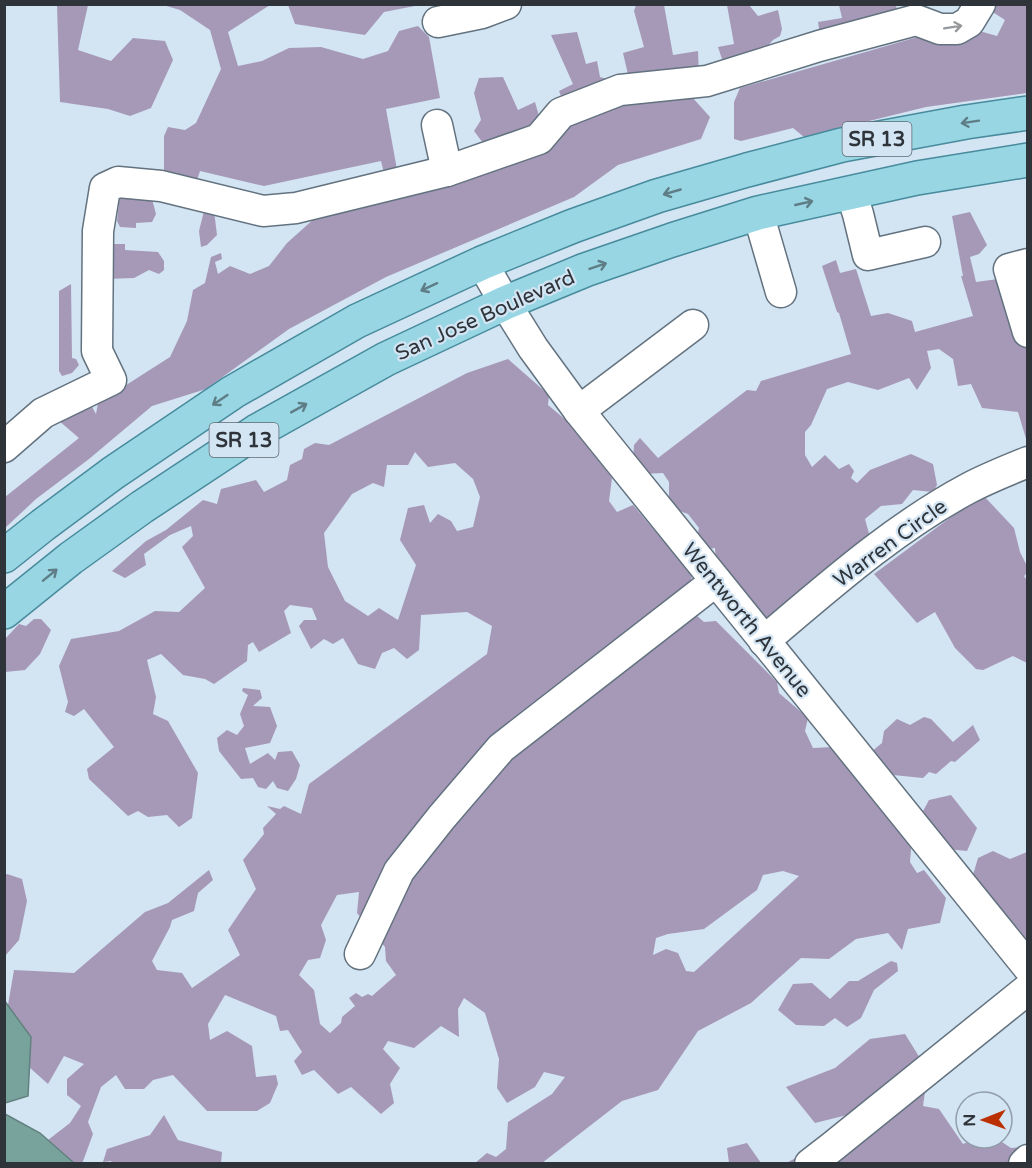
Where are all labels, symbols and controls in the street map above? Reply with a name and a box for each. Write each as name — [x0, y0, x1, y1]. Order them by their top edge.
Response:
one-way arrow — [943, 22, 962, 33]
one-way arrow — [960, 116, 980, 127]
road number: SR 13 — [842, 122, 912, 156]
one-way arrow — [663, 187, 682, 198]
one-way arrow — [794, 196, 813, 208]
one-way arrow — [588, 259, 607, 270]
street label: San Jose Boulevard — [392, 265, 579, 366]
one-way arrow — [420, 282, 438, 294]
one-way arrow — [213, 394, 229, 406]
one-way arrow — [289, 402, 307, 413]
road number: SR 13 — [210, 423, 278, 457]
street label: Warren Circle — [829, 494, 952, 593]
street label: Wentworth Avenue — [677, 538, 817, 703]
one-way arrow — [42, 569, 58, 582]
north arrow — [954, 1090, 1014, 1150]
text: N — [960, 1114, 980, 1127]

